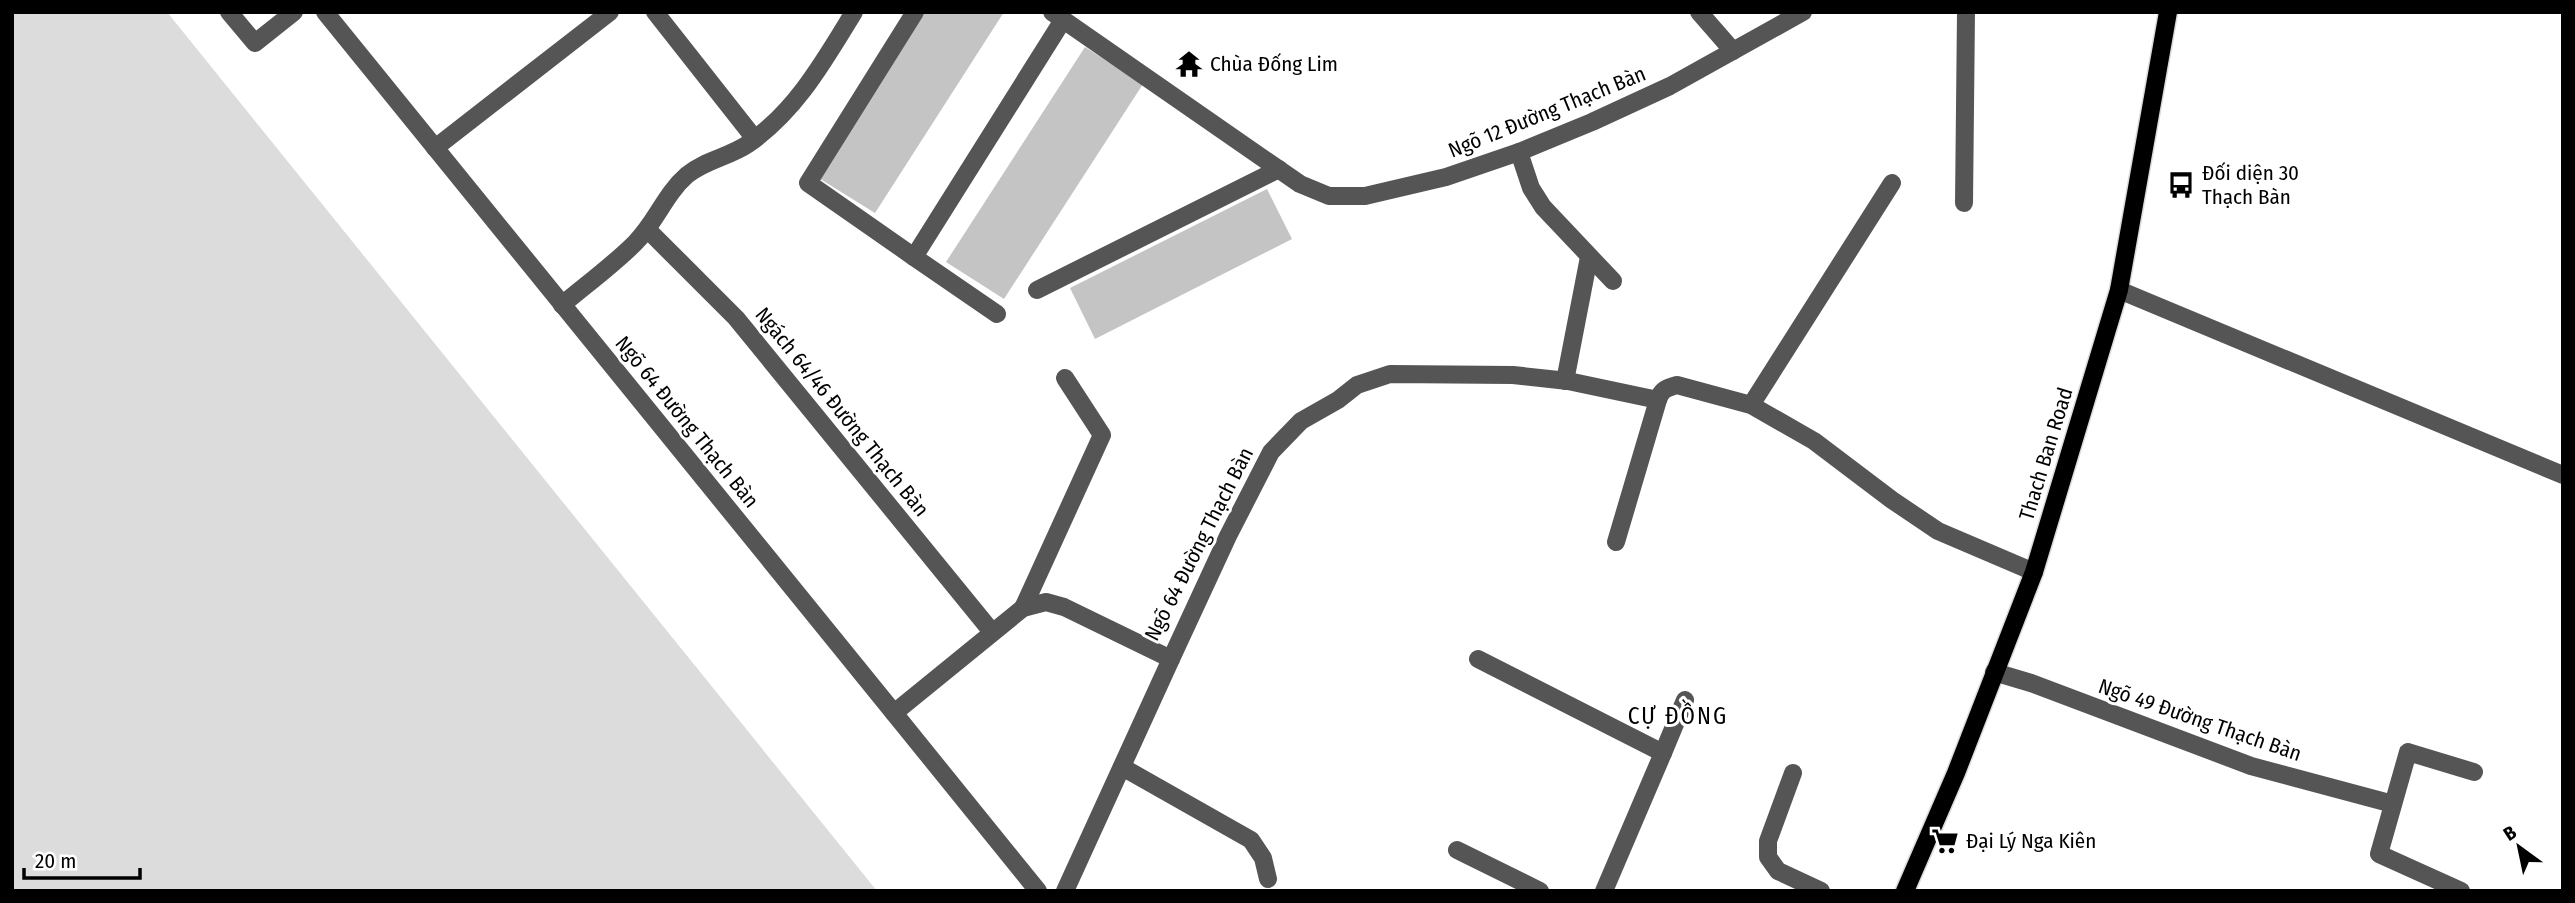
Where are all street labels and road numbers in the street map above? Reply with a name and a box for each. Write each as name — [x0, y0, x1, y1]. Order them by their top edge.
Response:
street label: Ngõ 12 Đường Thạch Bàn — [1445, 61, 1649, 163]
street label: Ngách 64/46 Đường Thạch Bàn — [750, 302, 934, 522]
street label: Ngõ 64 Đường Thạch Bàn — [610, 331, 764, 513]
street label: Thach Ban Road — [2013, 385, 2079, 523]
street label: Ngõ 64 Đường Thạch Bàn — [1139, 443, 1259, 645]
street label: Ngõ 49 Đường Thạch Bàn — [2095, 673, 2305, 767]

